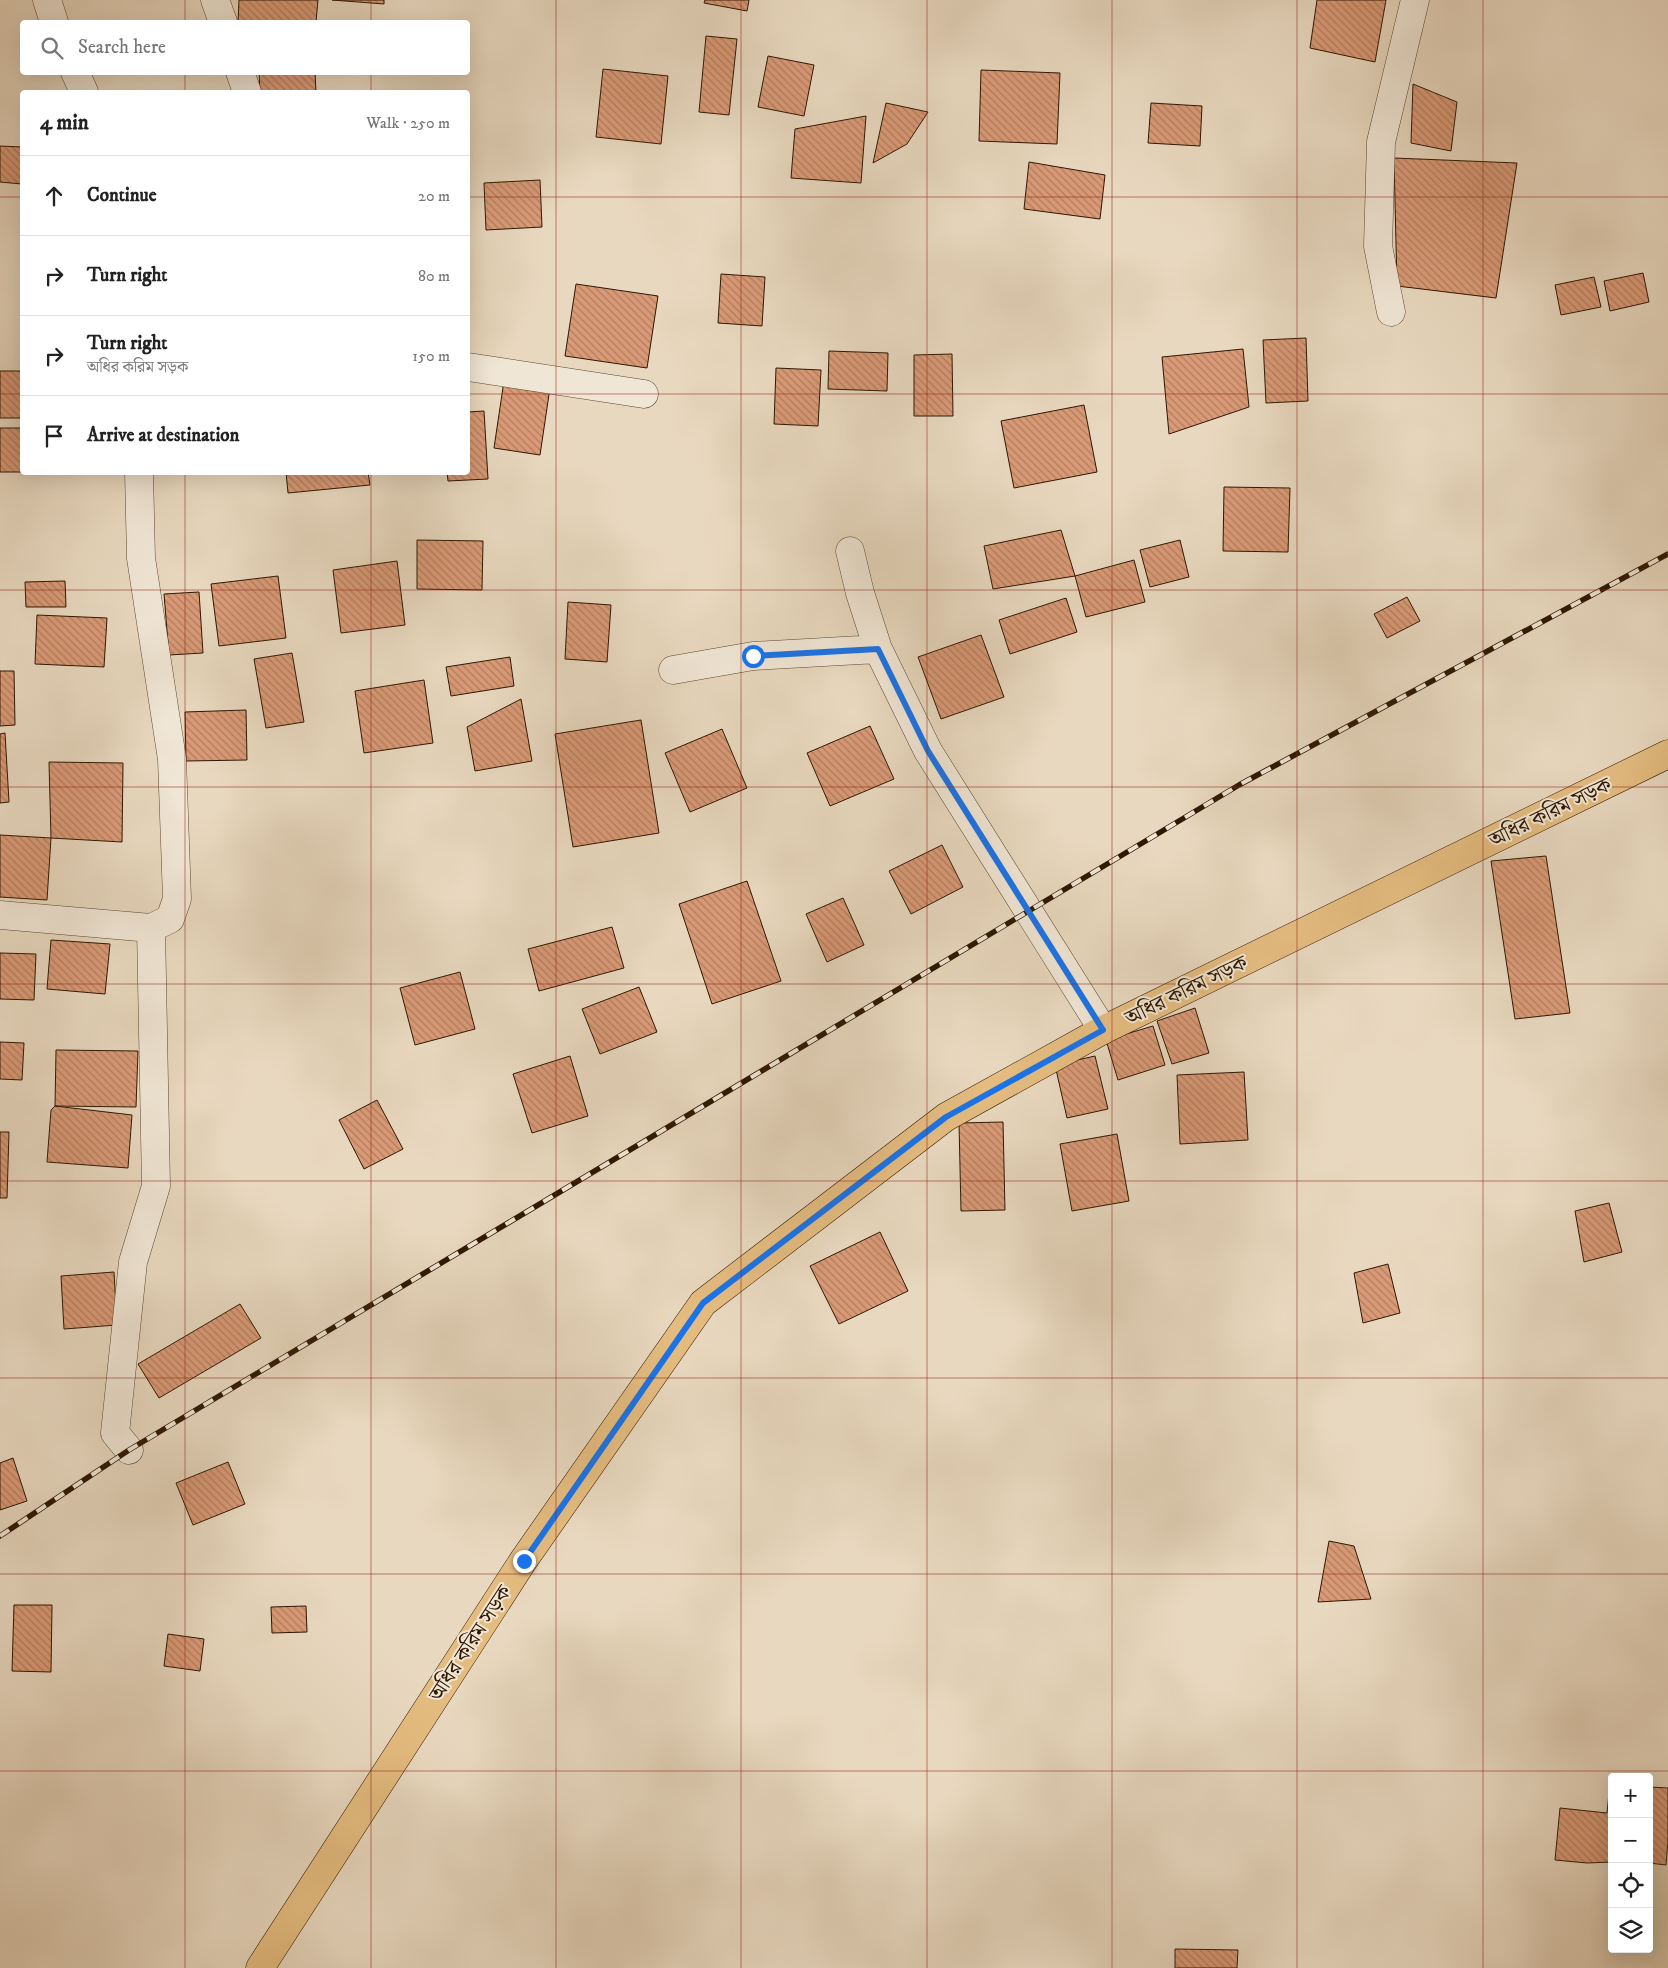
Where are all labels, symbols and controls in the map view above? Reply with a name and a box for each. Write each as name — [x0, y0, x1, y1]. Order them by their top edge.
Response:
search box — [20, 20, 470, 75]
icon: search — [38, 34, 66, 62]
text: Search here — [78, 36, 166, 59]
text: 4 min — [40, 110, 89, 136]
text: Walk · 250 m — [366, 113, 450, 133]
icon: ahead — [40, 182, 68, 210]
text: Continue — [87, 184, 157, 207]
text: 20 m — [418, 186, 450, 206]
icon: right — [40, 262, 68, 290]
text: Turn right — [87, 264, 167, 287]
text: 80 m — [418, 266, 450, 286]
text: Turn right — [87, 332, 167, 355]
icon: right — [40, 342, 68, 370]
text: 150 m — [412, 346, 450, 366]
text: অধির করিম সড়ক — [87, 357, 188, 377]
icon: arrive — [40, 422, 68, 450]
text: Arrive at destination — [87, 424, 239, 447]
route start — [742, 645, 765, 668]
street label: অধির করিম সড়ক — [1484, 772, 1617, 854]
street label: অধির করিম সড়ক — [1120, 950, 1253, 1032]
route end — [513, 1550, 536, 1573]
street label: অধির করিম সড়ক — [423, 1580, 519, 1707]
map controls — [1608, 1773, 1653, 1953]
button: + — [1608, 1773, 1653, 1818]
button: − — [1608, 1818, 1653, 1863]
button: locate — [1608, 1863, 1653, 1908]
button: layers — [1608, 1908, 1653, 1953]

